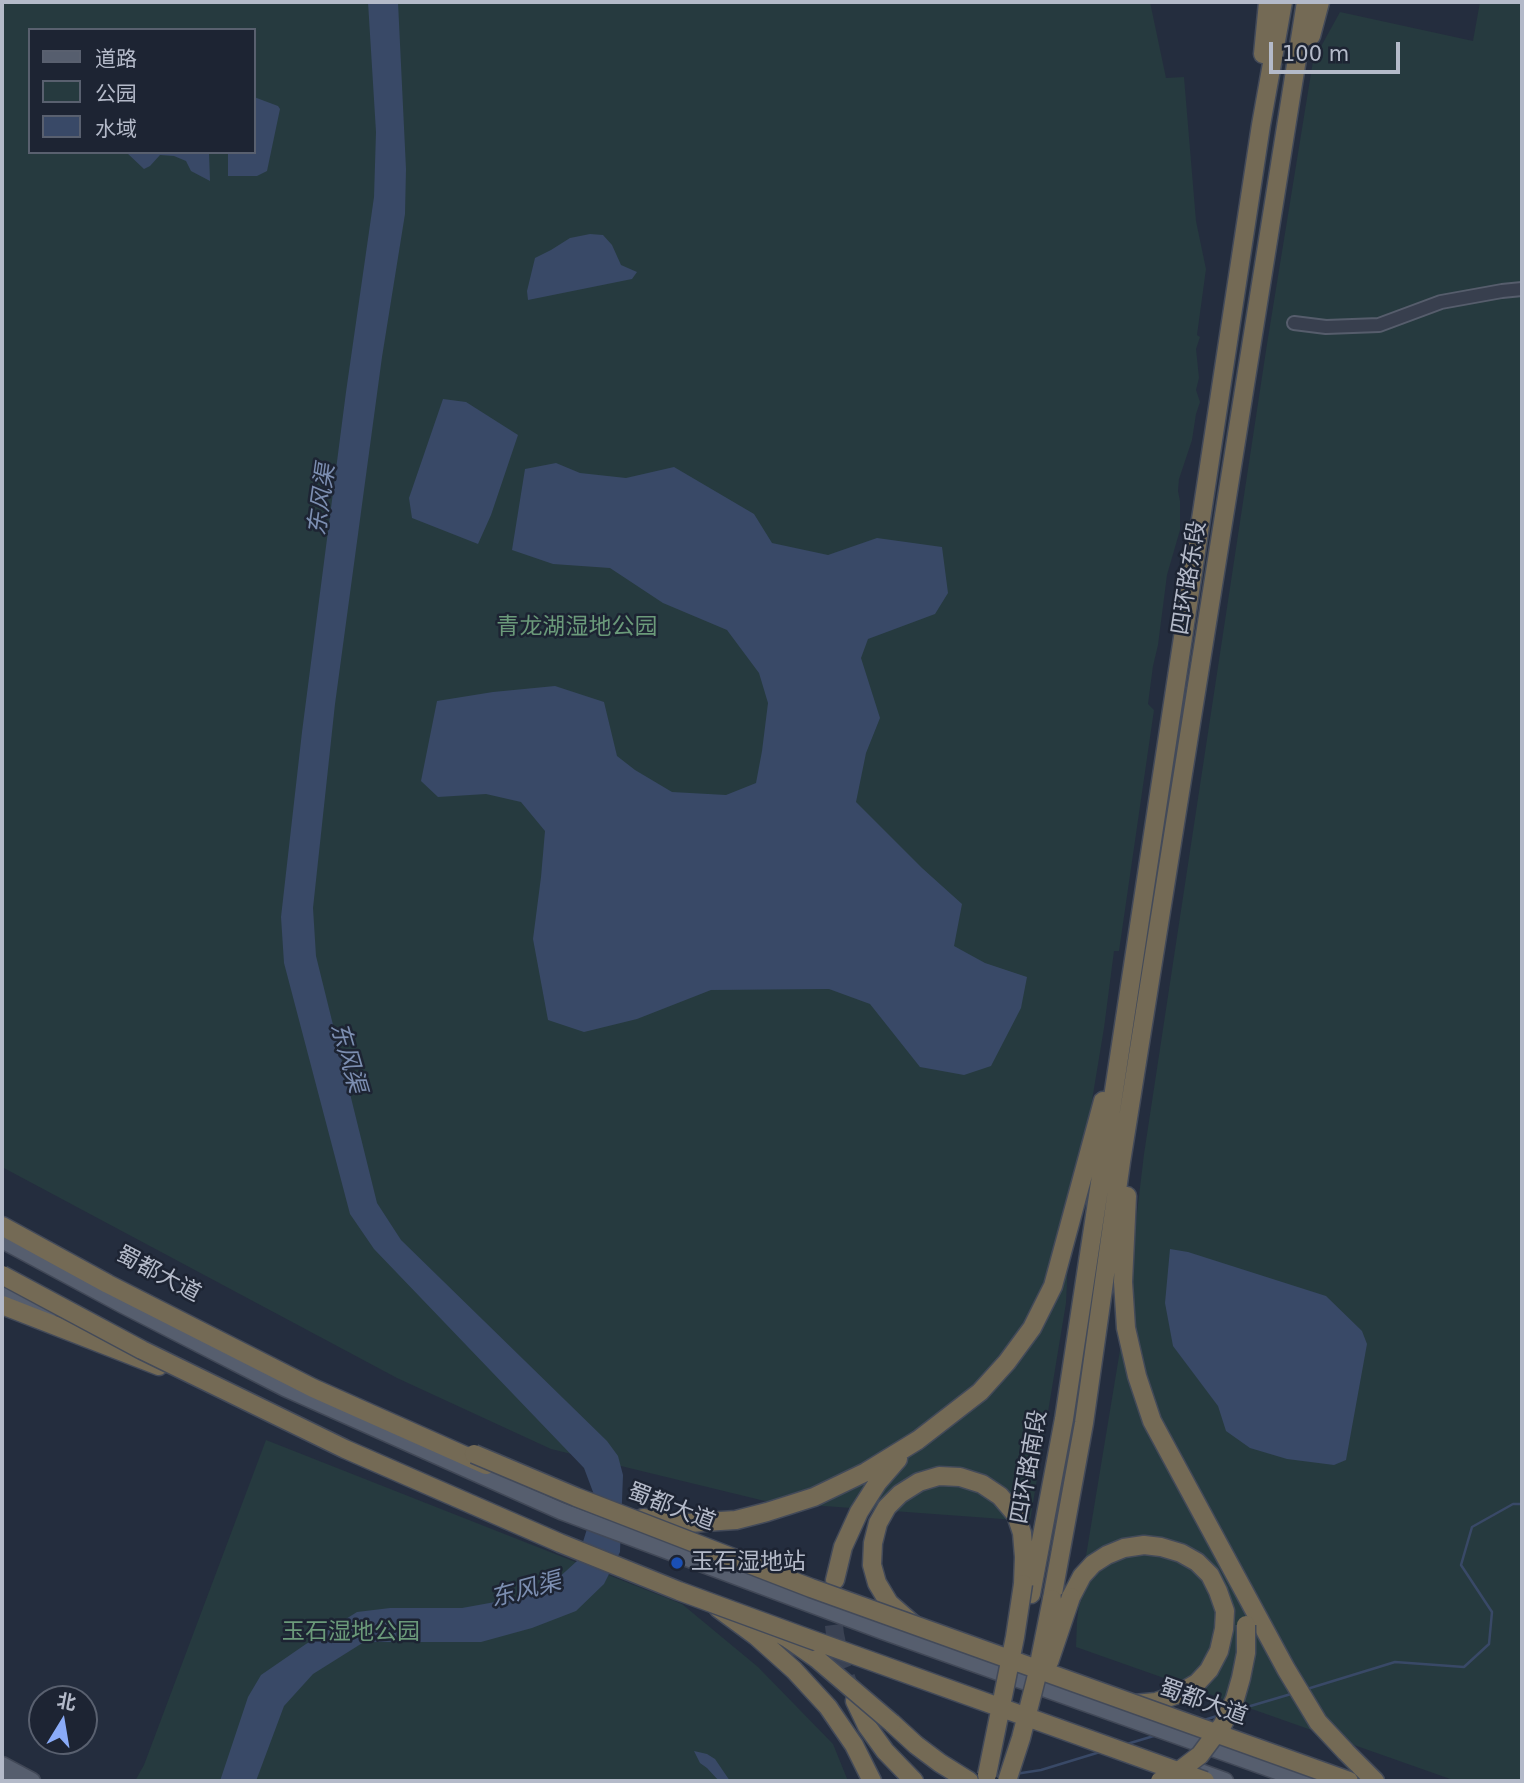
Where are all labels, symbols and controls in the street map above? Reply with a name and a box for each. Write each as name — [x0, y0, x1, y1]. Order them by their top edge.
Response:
legend — [28, 28, 256, 154]
scale bar — [1272, 28, 1403, 72]
text: 100 m — [1282, 42, 1349, 66]
text: 道路 — [95, 47, 137, 71]
text: 公园 — [95, 82, 137, 106]
text: 水域 — [95, 117, 137, 141]
water label: 东风渠 — [304, 462, 342, 538]
street label: 四环路东段 — [1167, 519, 1213, 637]
park label: 青龙湖湿地公园 — [497, 614, 657, 642]
water label: 东风渠 — [323, 1019, 371, 1097]
street label: 蜀都大道 — [111, 1241, 205, 1309]
street label: 四环路南段 — [1006, 1408, 1054, 1526]
street label: 蜀都大道 — [623, 1479, 719, 1537]
place label: 玉石湿地站 — [691, 1549, 806, 1577]
marker: 玉石湿地站 — [669, 1555, 685, 1571]
water label: 东风渠 — [487, 1568, 565, 1614]
park label: 玉石湿地公园 — [282, 1619, 420, 1647]
street label: 蜀都大道 — [1155, 1674, 1251, 1732]
north arrow — [28, 1685, 98, 1755]
text: 北 — [55, 1689, 78, 1714]

